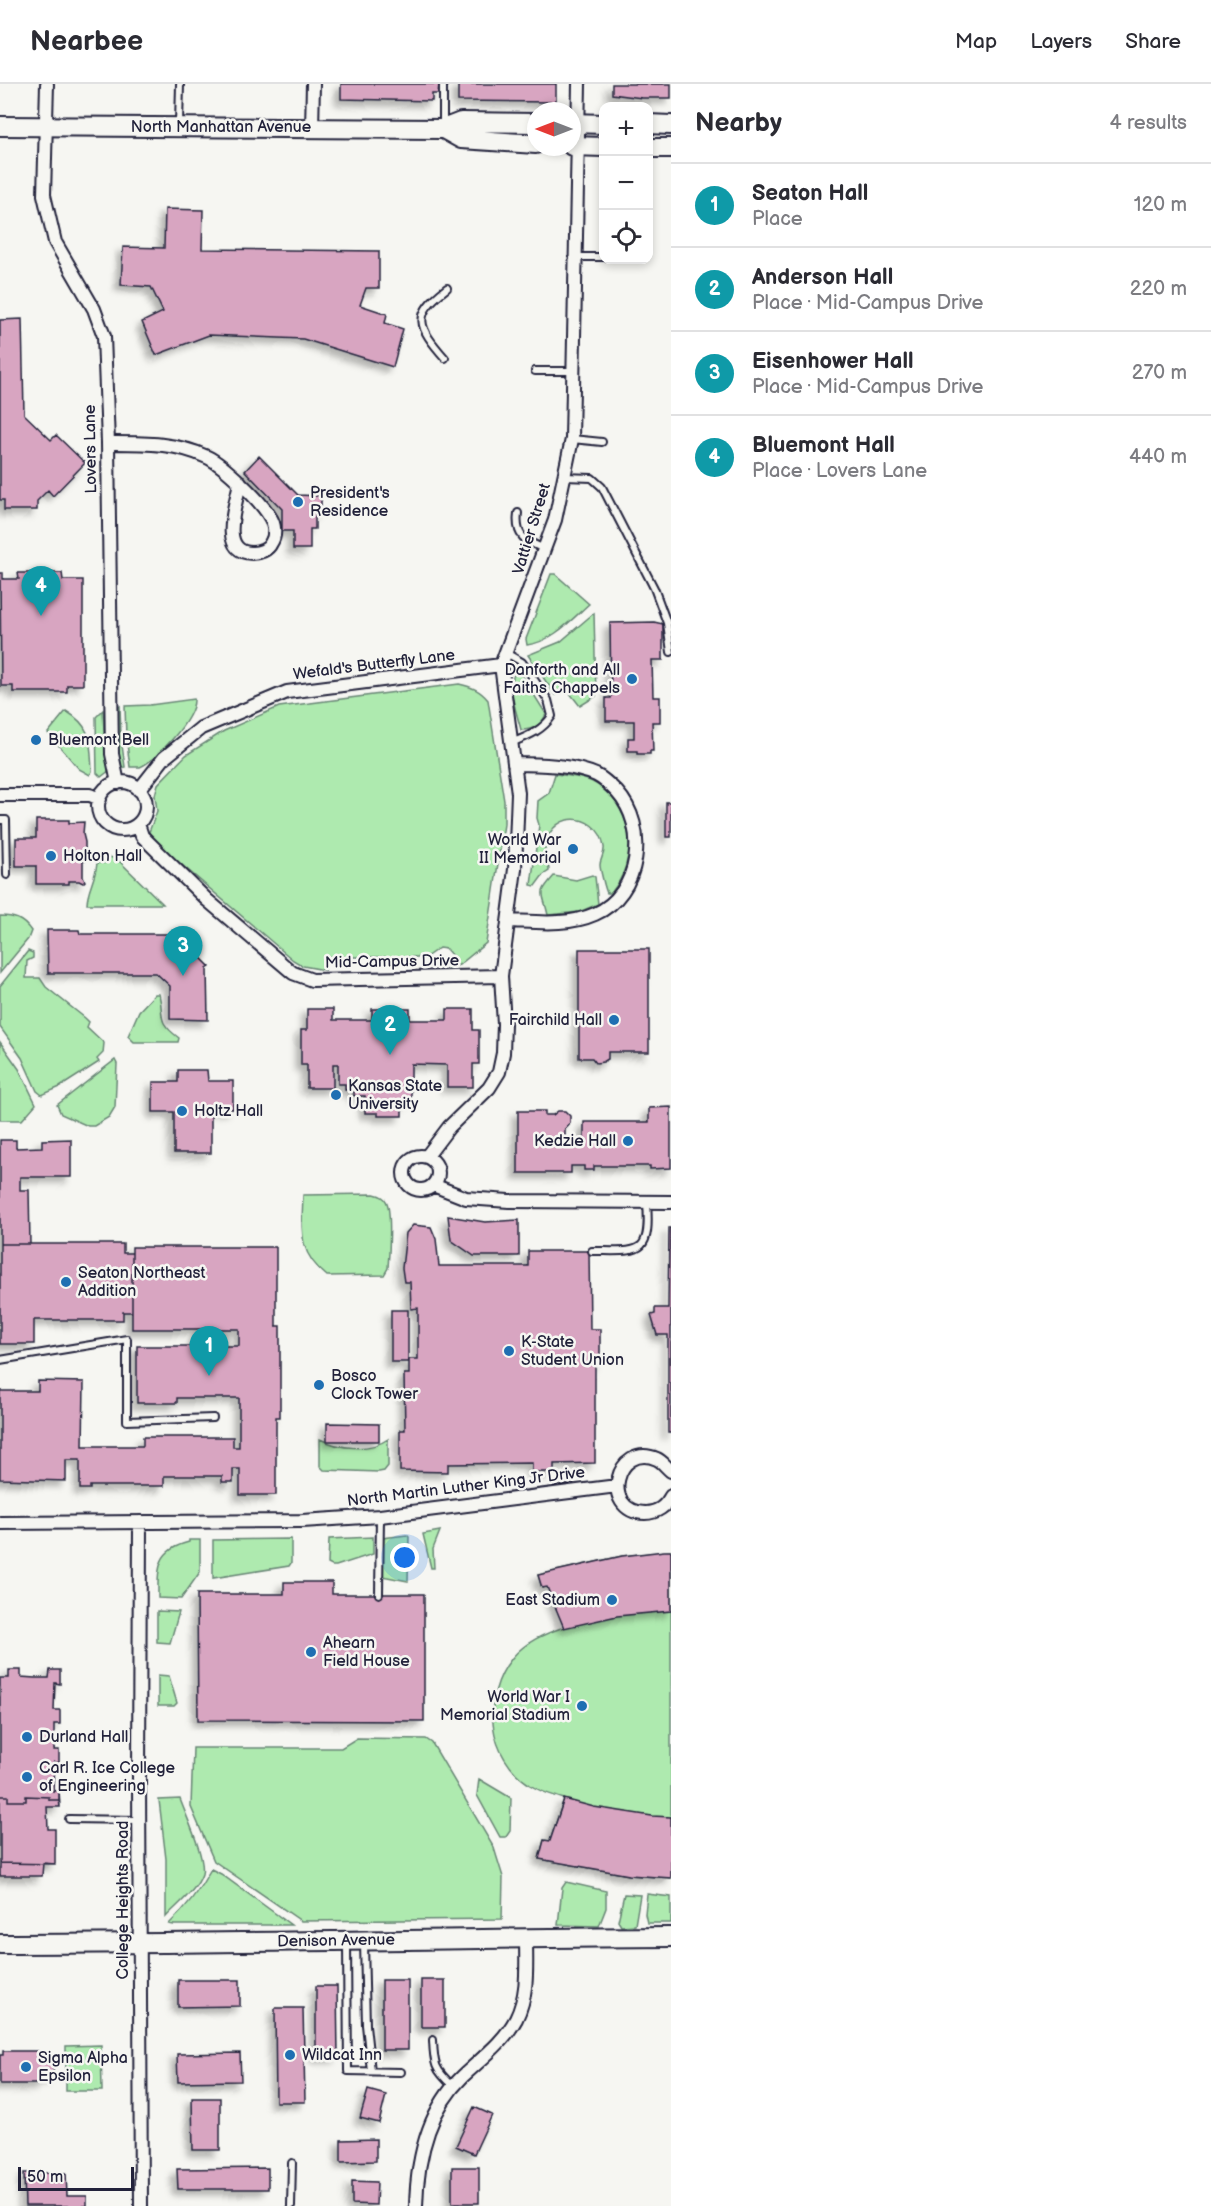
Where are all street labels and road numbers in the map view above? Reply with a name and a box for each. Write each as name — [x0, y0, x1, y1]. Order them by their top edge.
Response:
street label: North Manhattan Avenue — [131, 118, 312, 137]
street label: Lovers Lane — [81, 404, 101, 494]
street label: Vattier Street — [509, 481, 555, 577]
street label: Wefald's Butterfly Lane — [292, 646, 456, 684]
street label: Mid-Campus Drive — [325, 951, 460, 973]
street label: North Martin Luther King Jr Drive — [346, 1463, 587, 1511]
street label: College Heights Road — [114, 1821, 133, 1979]
street label: Denison Avenue — [277, 1930, 396, 1952]

